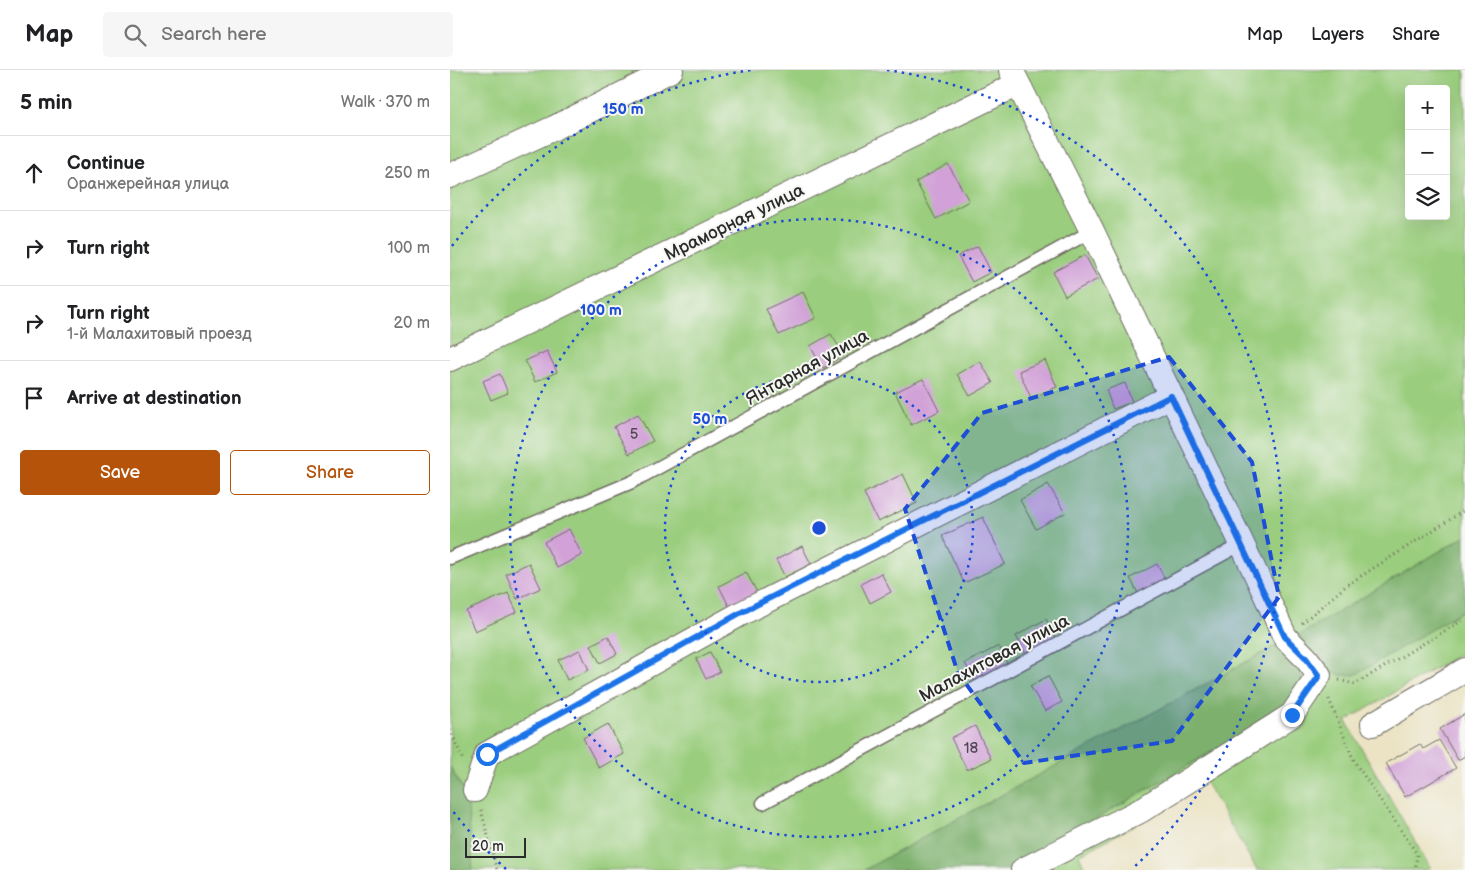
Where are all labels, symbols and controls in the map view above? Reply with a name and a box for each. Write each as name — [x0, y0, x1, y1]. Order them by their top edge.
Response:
search box — [103, 12, 453, 57]
text: Map — [25, 20, 73, 49]
icon: search — [121, 21, 149, 49]
text: Search here — [161, 23, 267, 46]
text: Map — [1247, 24, 1283, 45]
text: Layers — [1311, 24, 1364, 45]
text: Share — [1392, 24, 1440, 45]
map controls — [1405, 85, 1450, 220]
button: + — [1405, 85, 1450, 130]
text: 5 min — [20, 90, 73, 115]
text: Walk · 370 m — [341, 93, 430, 112]
text: 150 m — [602, 100, 644, 119]
button: − — [1405, 130, 1450, 175]
text: Continue — [67, 152, 145, 175]
icon: ahead — [20, 159, 48, 187]
text: 250 m — [384, 164, 430, 183]
text: Оранжерейная улица — [67, 175, 229, 194]
button: layers — [1405, 175, 1450, 220]
street label: Мраморная улица — [661, 179, 808, 265]
icon: right — [20, 234, 48, 262]
text: Turn right — [67, 237, 150, 260]
text: 100 m — [387, 239, 430, 258]
text: 100 m — [580, 301, 622, 320]
text: Turn right — [67, 302, 150, 325]
icon: right — [20, 309, 48, 337]
text: 20 m — [394, 314, 430, 333]
text: 1-й Малахитовый проезд — [67, 325, 252, 344]
street label: Янтарная улица — [742, 325, 873, 410]
icon: arrive — [20, 384, 48, 412]
text: Arrive at destination — [67, 387, 242, 410]
text: 50 m — [693, 410, 728, 429]
house number: 5 — [630, 425, 638, 444]
button: Save — [20, 450, 220, 495]
button: Share — [230, 450, 430, 495]
centre of rings — [810, 519, 828, 537]
street label: Малахитовая улица — [916, 610, 1073, 707]
route end — [1281, 704, 1304, 727]
house number: 18 — [964, 739, 979, 758]
route start — [476, 743, 499, 766]
scale bar — [465, 835, 526, 858]
text: 20 m — [472, 838, 504, 855]

